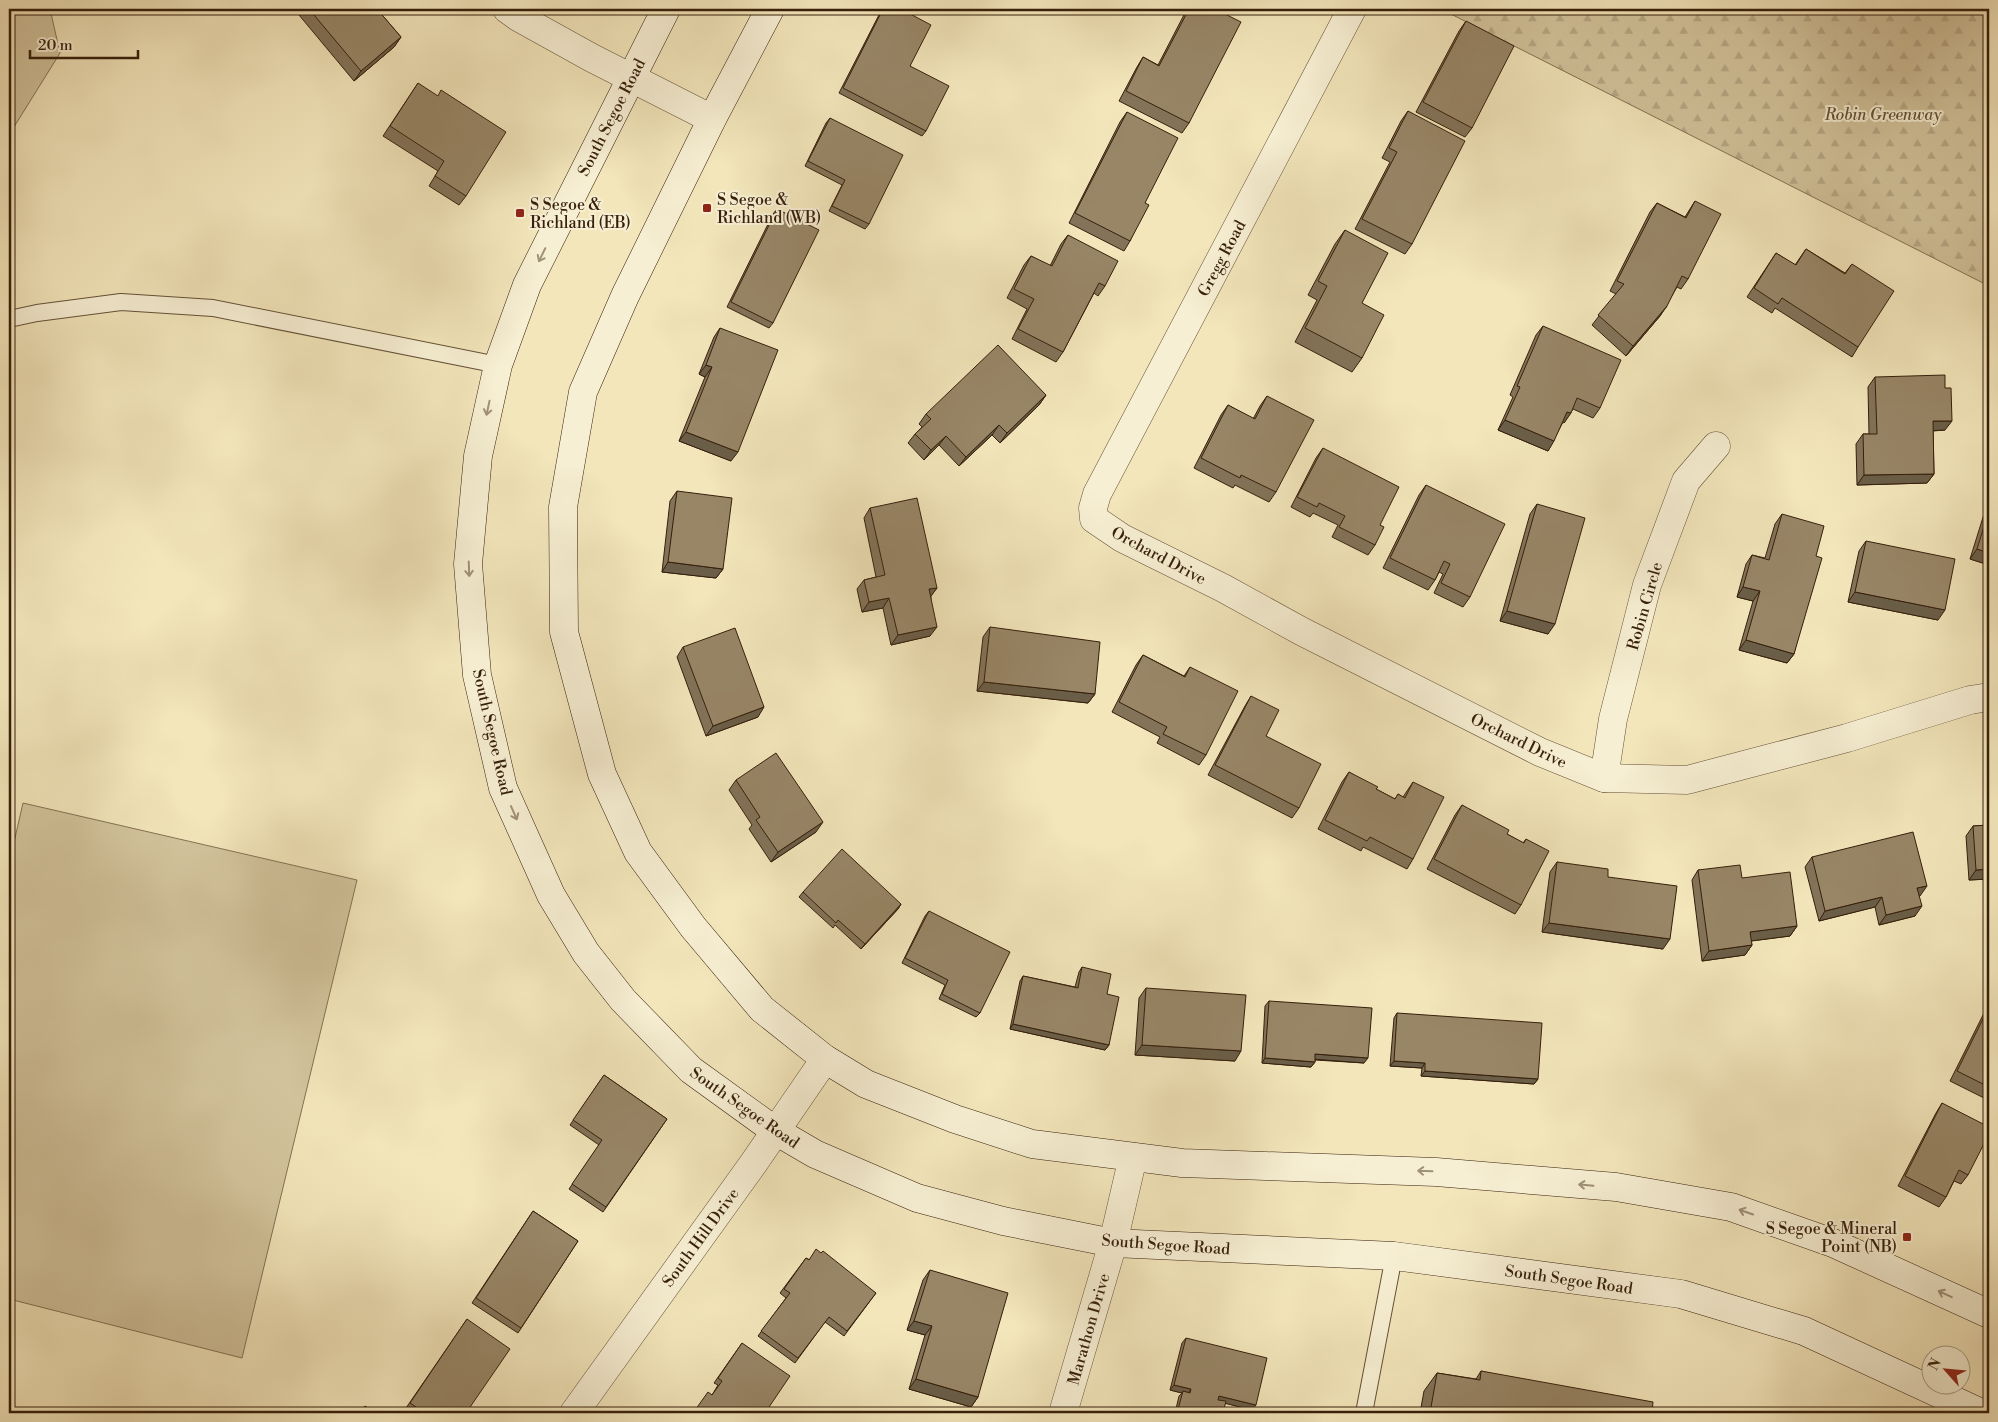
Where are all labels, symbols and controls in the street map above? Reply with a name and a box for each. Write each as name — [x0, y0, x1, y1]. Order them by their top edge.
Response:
scale bar — [30, 28, 138, 60]
text: 20 m — [38, 36, 73, 55]
street label: South Segoe Road — [574, 55, 650, 179]
park label: Robin Greenway — [1824, 105, 1942, 125]
place label: S Segoe & Richland (WB) — [717, 190, 821, 228]
place label: S Segoe & Richland (EB) — [530, 195, 631, 233]
marker: S Segoe & Richland (WB) — [701, 202, 713, 214]
marker: S Segoe & Richland (EB) — [514, 207, 526, 219]
street label: Gregg Road — [1193, 217, 1250, 300]
one-way arrow — [537, 248, 547, 263]
one-way arrow — [483, 400, 492, 416]
street label: Orchard Drive — [1108, 522, 1209, 589]
street label: Robin Circle — [1623, 560, 1667, 653]
one-way arrow — [464, 561, 473, 577]
street label: South Segoe Road — [468, 667, 516, 797]
street label: Orchard Drive — [1467, 709, 1570, 773]
one-way arrow — [510, 805, 520, 820]
street label: South Segoe Road — [686, 1063, 803, 1153]
one-way arrow — [1417, 1167, 1433, 1176]
one-way arrow — [1579, 1180, 1595, 1190]
street label: South Hill Drive — [658, 1184, 743, 1291]
one-way arrow — [1739, 1207, 1755, 1217]
place label: S Segoe & Mineral Point (NB) — [1766, 1219, 1897, 1257]
street label: South Segoe Road — [1101, 1231, 1231, 1259]
marker: S Segoe & Mineral Point (NB) — [1901, 1231, 1913, 1243]
street label: South Segoe Road — [1504, 1261, 1634, 1299]
street label: Marathon Drive — [1063, 1271, 1114, 1387]
one-way arrow — [1938, 1289, 1953, 1298]
north arrow — [1920, 1344, 1970, 1394]
text: N — [1925, 1356, 1946, 1374]

